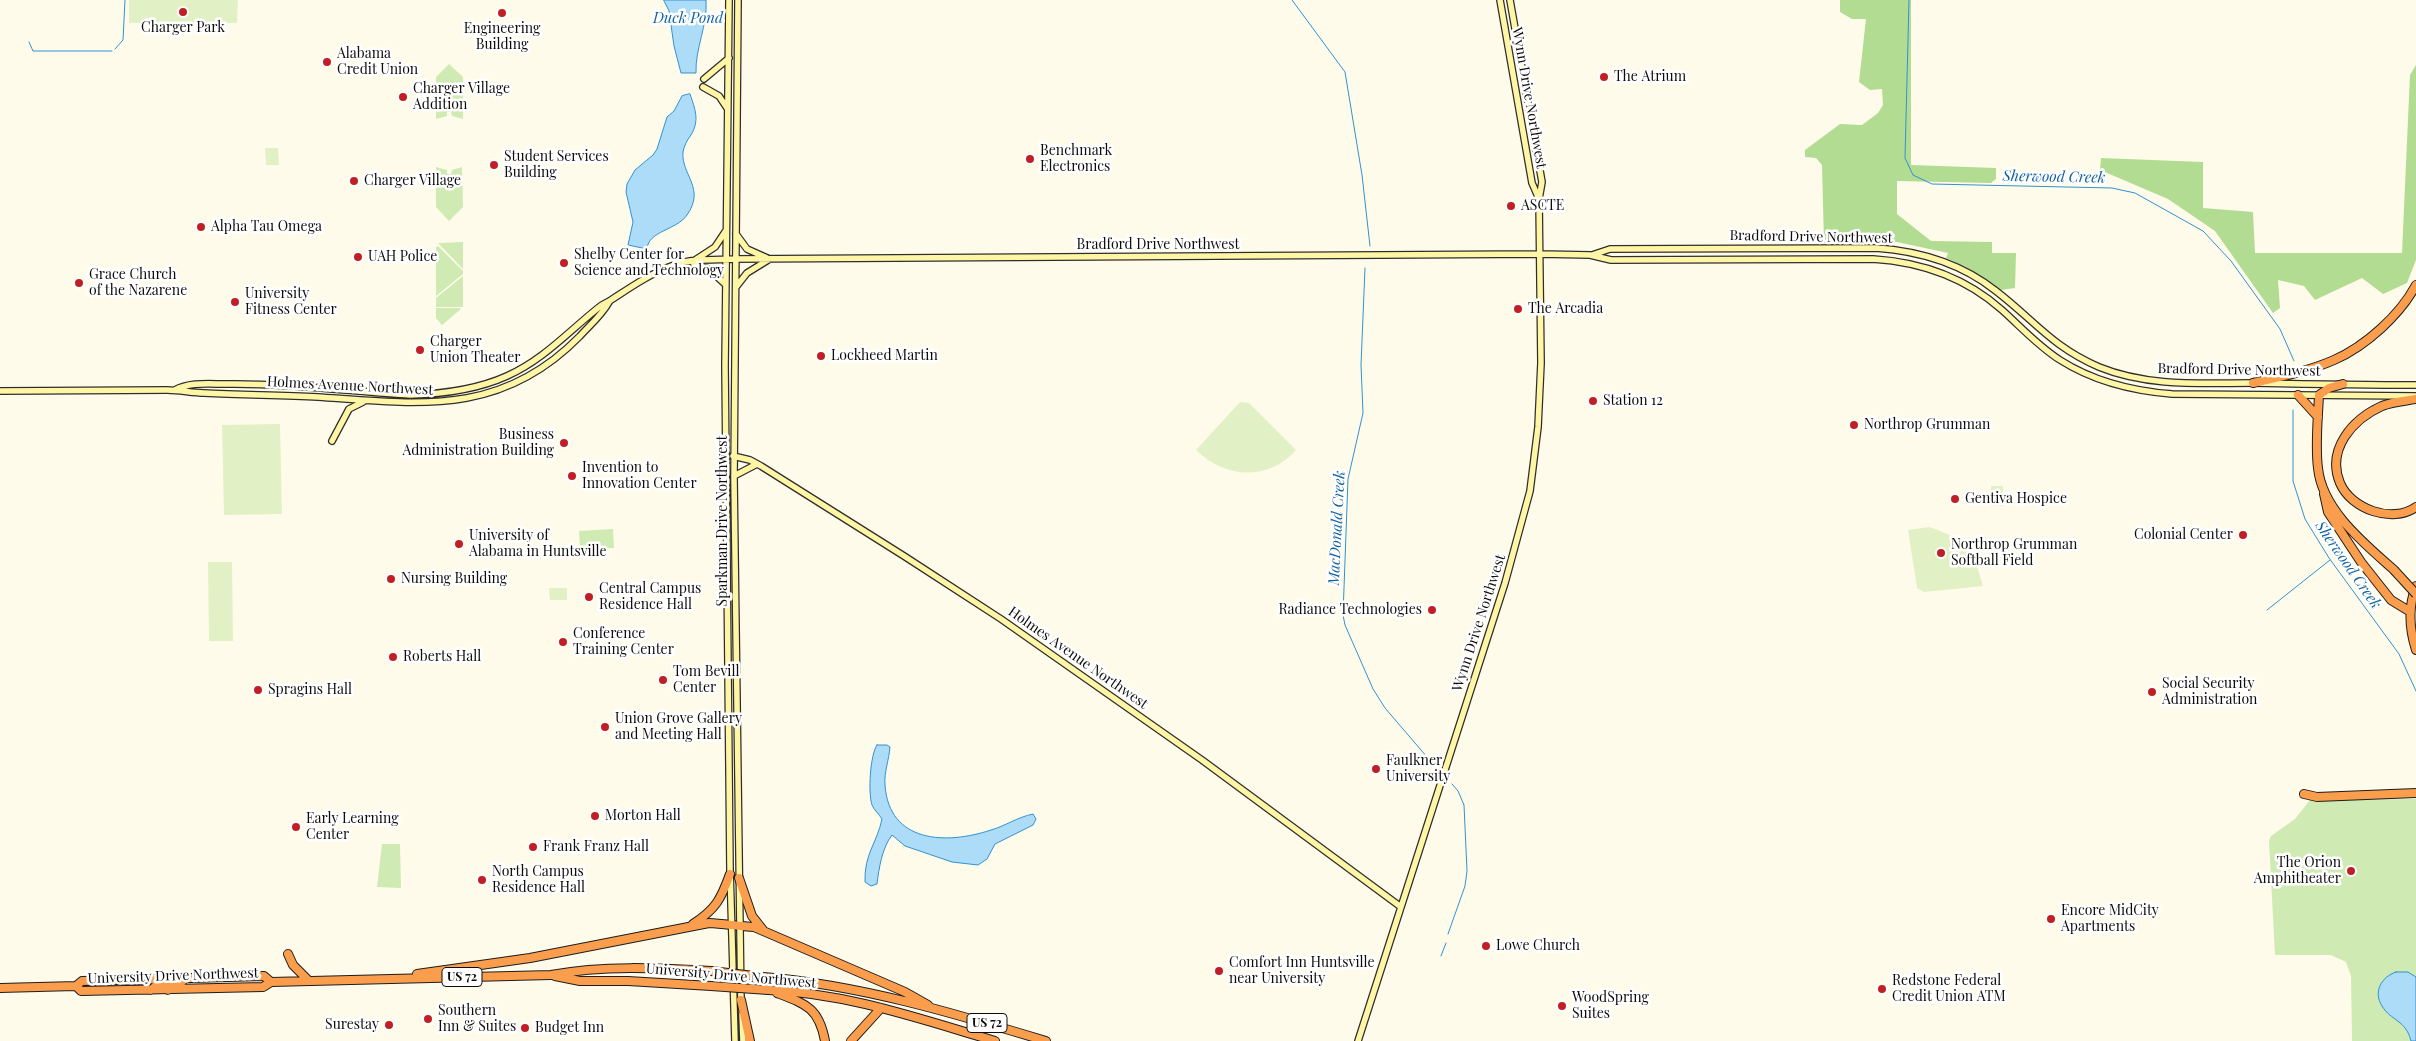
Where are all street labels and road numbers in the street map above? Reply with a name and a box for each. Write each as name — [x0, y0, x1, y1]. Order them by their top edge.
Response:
street label: Wynn Drive Northwest — [1508, 26, 1550, 170]
street label: Bradford Drive Northwest — [1729, 227, 1893, 247]
street label: Bradford Drive Northwest — [1077, 237, 1239, 253]
street label: Bradford Drive Northwest — [2157, 360, 2321, 380]
street label: Holmes Avenue Northwest — [266, 373, 434, 399]
street label: Sparkman Drive Northwest — [715, 436, 731, 606]
street label: Wynn Drive Northwest — [1449, 552, 1509, 694]
street label: Holmes Avenue Northwest — [1005, 603, 1151, 713]
street label: University Drive Northwest — [645, 960, 817, 992]
street label: University Drive Northwest — [87, 965, 259, 987]
road number: US 72 — [442, 968, 482, 986]
road number: US 72 — [967, 1014, 1007, 1032]

